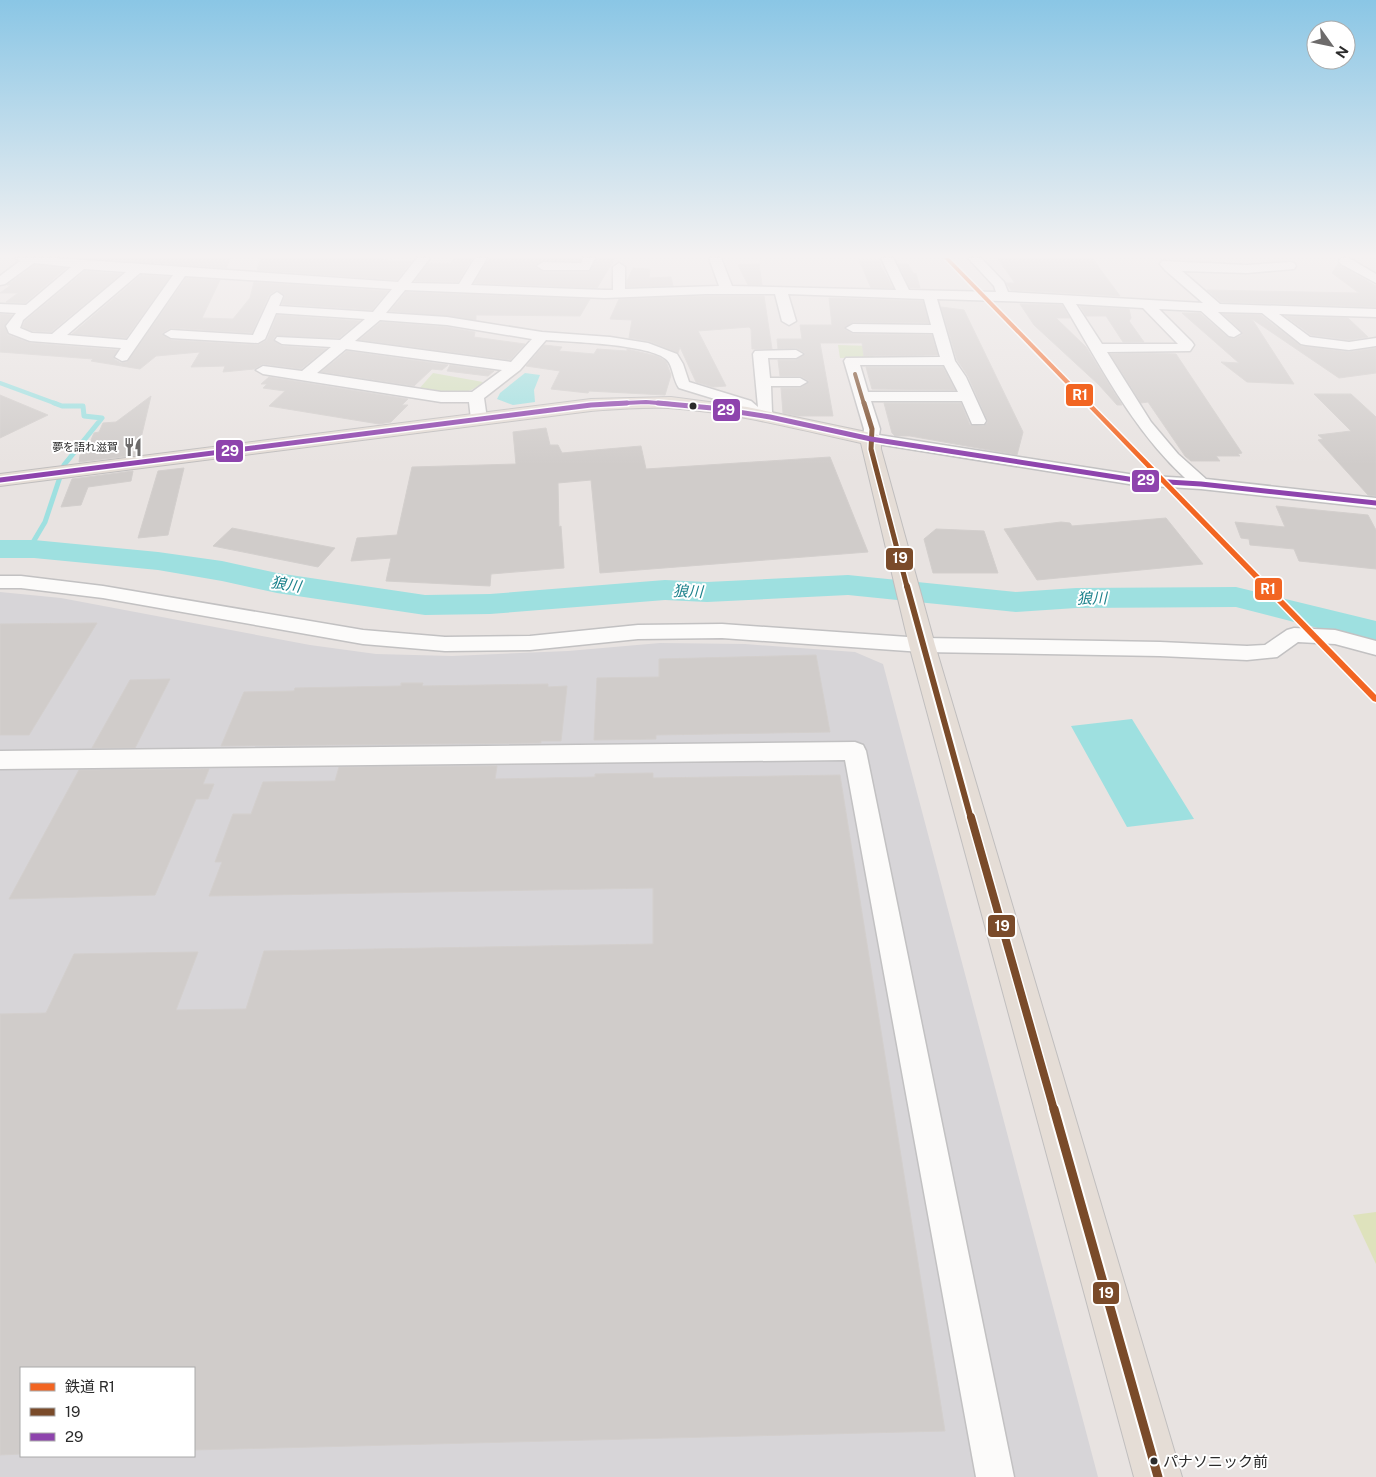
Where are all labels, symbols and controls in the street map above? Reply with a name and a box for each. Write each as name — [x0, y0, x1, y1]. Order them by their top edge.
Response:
north arrow — [1306, 20, 1356, 70]
text: N — [1332, 43, 1352, 61]
line badge: R1 — [1065, 383, 1094, 407]
text: R1 — [1072, 387, 1088, 403]
line badge: 29 — [712, 398, 741, 422]
unlabelled marker — [688, 401, 698, 411]
text: 29 — [717, 402, 735, 418]
restaurant icon: 夢を語れ滋賀 — [122, 436, 144, 458]
line badge: 29 — [215, 439, 244, 463]
place label: 夢を語れ滋賀 — [52, 441, 118, 453]
text: 29 — [221, 443, 239, 459]
line badge: 29 — [1131, 469, 1160, 493]
text: 29 — [1137, 472, 1155, 488]
line badge: 19 — [885, 547, 914, 571]
text: 19 — [892, 550, 908, 566]
water label: 狼川 — [270, 573, 304, 595]
line badge: R1 — [1254, 577, 1283, 601]
text: R1 — [1260, 581, 1276, 597]
water label: 狼川 — [673, 582, 705, 600]
water label: 狼川 — [1077, 589, 1109, 607]
line badge: 19 — [987, 914, 1016, 938]
text: 19 — [994, 918, 1010, 934]
line badge: 19 — [1092, 1281, 1120, 1305]
text: 19 — [1098, 1285, 1114, 1301]
legend — [20, 1367, 195, 1457]
text: 鉄道 R1 — [65, 1378, 115, 1395]
text: 19 — [65, 1403, 80, 1420]
text: 29 — [65, 1428, 83, 1445]
place label: パナソニック前 — [1163, 1453, 1268, 1470]
marker: パナソニック前 — [1149, 1456, 1159, 1466]

